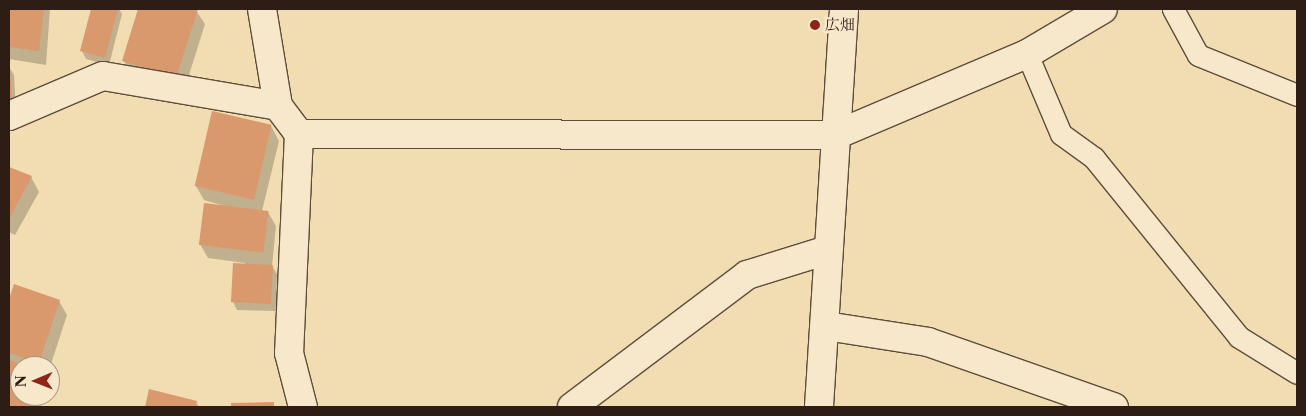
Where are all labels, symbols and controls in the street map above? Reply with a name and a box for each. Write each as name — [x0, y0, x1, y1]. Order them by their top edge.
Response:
place label: 広畑 — [825, 16, 855, 34]
marker: 広畑 — [809, 19, 821, 31]
north arrow — [10, 356, 60, 406]
text: N — [12, 375, 30, 387]

